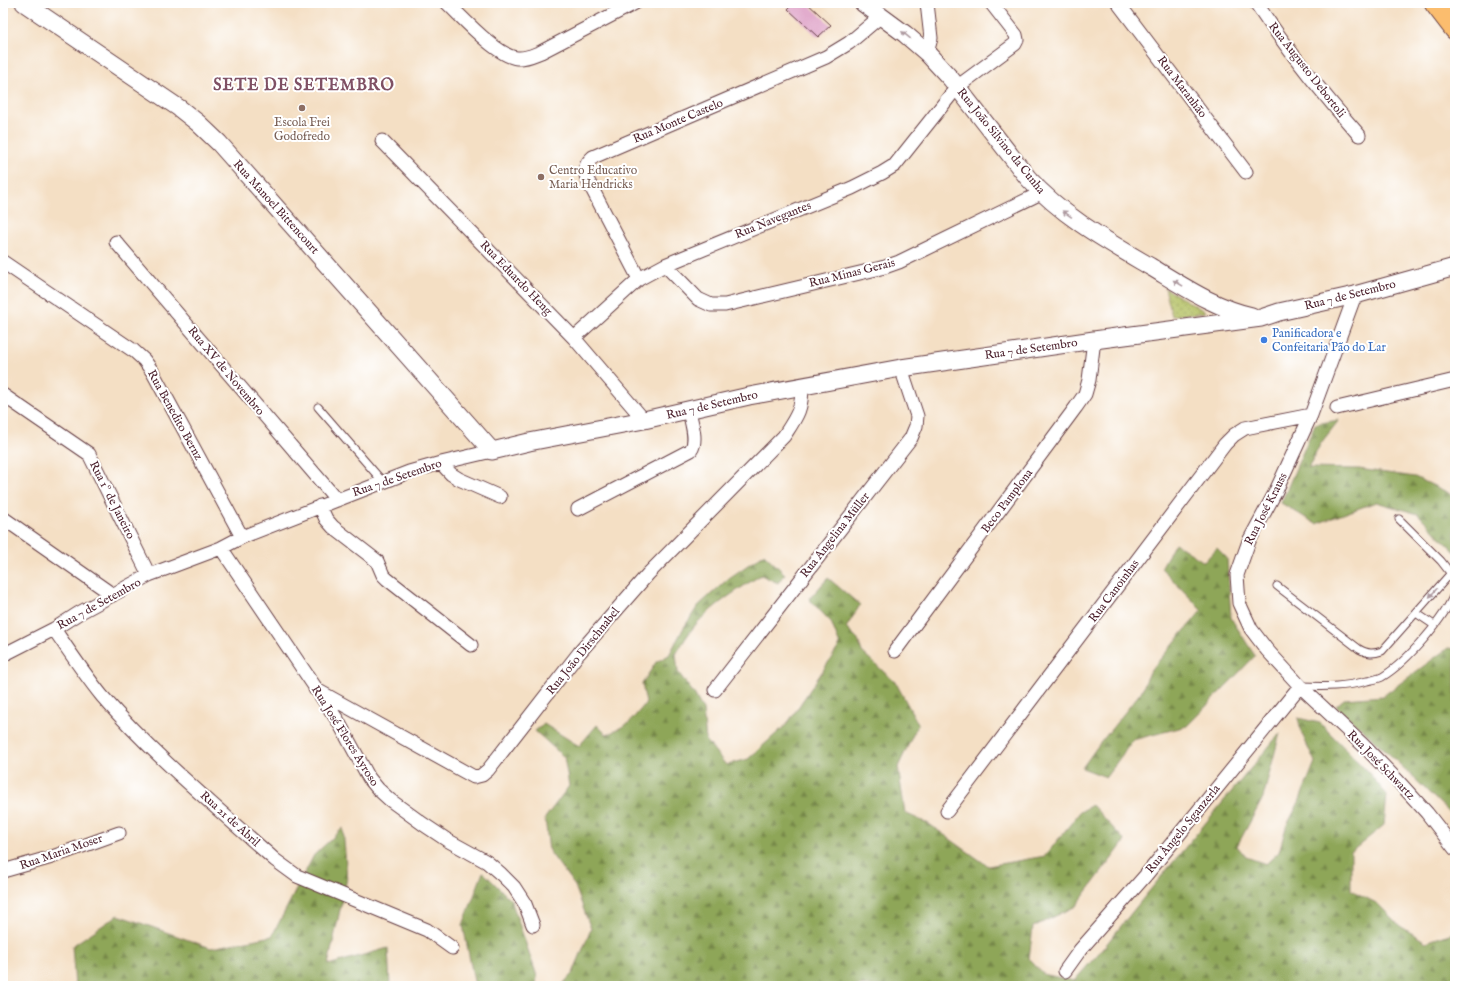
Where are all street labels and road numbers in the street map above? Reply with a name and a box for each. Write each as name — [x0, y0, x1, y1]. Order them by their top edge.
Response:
street label: Rua Augusto Debortoli — [1265, 19, 1349, 121]
street label: Rua Maranhão — [1154, 53, 1210, 121]
street label: Rua João Silvino da Cunha — [953, 85, 1049, 198]
street label: Rua Monte Castelo — [631, 95, 726, 147]
street label: Rua Manoel Bittencourt — [230, 157, 322, 257]
street label: Rua Navegantes — [733, 198, 813, 242]
street label: Rua Eduardo Heng — [477, 238, 556, 319]
street label: Rua Minas Gerais — [807, 255, 897, 291]
street label: Rua 7 de Setembro — [1303, 276, 1398, 314]
street label: Rua XV de Novembro — [184, 323, 268, 419]
street label: Rua 7 de Setembro — [984, 335, 1079, 363]
street label: Rua Benedito Bernz — [144, 367, 206, 463]
street label: Rua 7 de Setembro — [665, 387, 760, 423]
street label: Rua 7 de Setembro — [350, 455, 444, 500]
street label: Rua 1º de Janeiro — [85, 458, 138, 542]
street label: Beco Pamplona — [978, 465, 1037, 537]
street label: Rua José Krauss — [1241, 470, 1292, 548]
street label: Rua Angelina Müller — [797, 489, 873, 581]
street label: Rua Canoinhas — [1085, 557, 1143, 625]
street label: Rua 7 de Setembro — [54, 574, 144, 633]
street label: Rua João Dirschnabel — [543, 604, 624, 698]
street label: Rua José Flores Ayroso — [307, 683, 382, 790]
street label: Rua José Schwartz — [1343, 727, 1418, 804]
street label: Rua Ângelo Sganzerla — [1142, 780, 1224, 877]
street label: Rua 21 de Abril — [197, 788, 264, 850]
street label: Rua Maria Moser — [18, 831, 105, 873]

